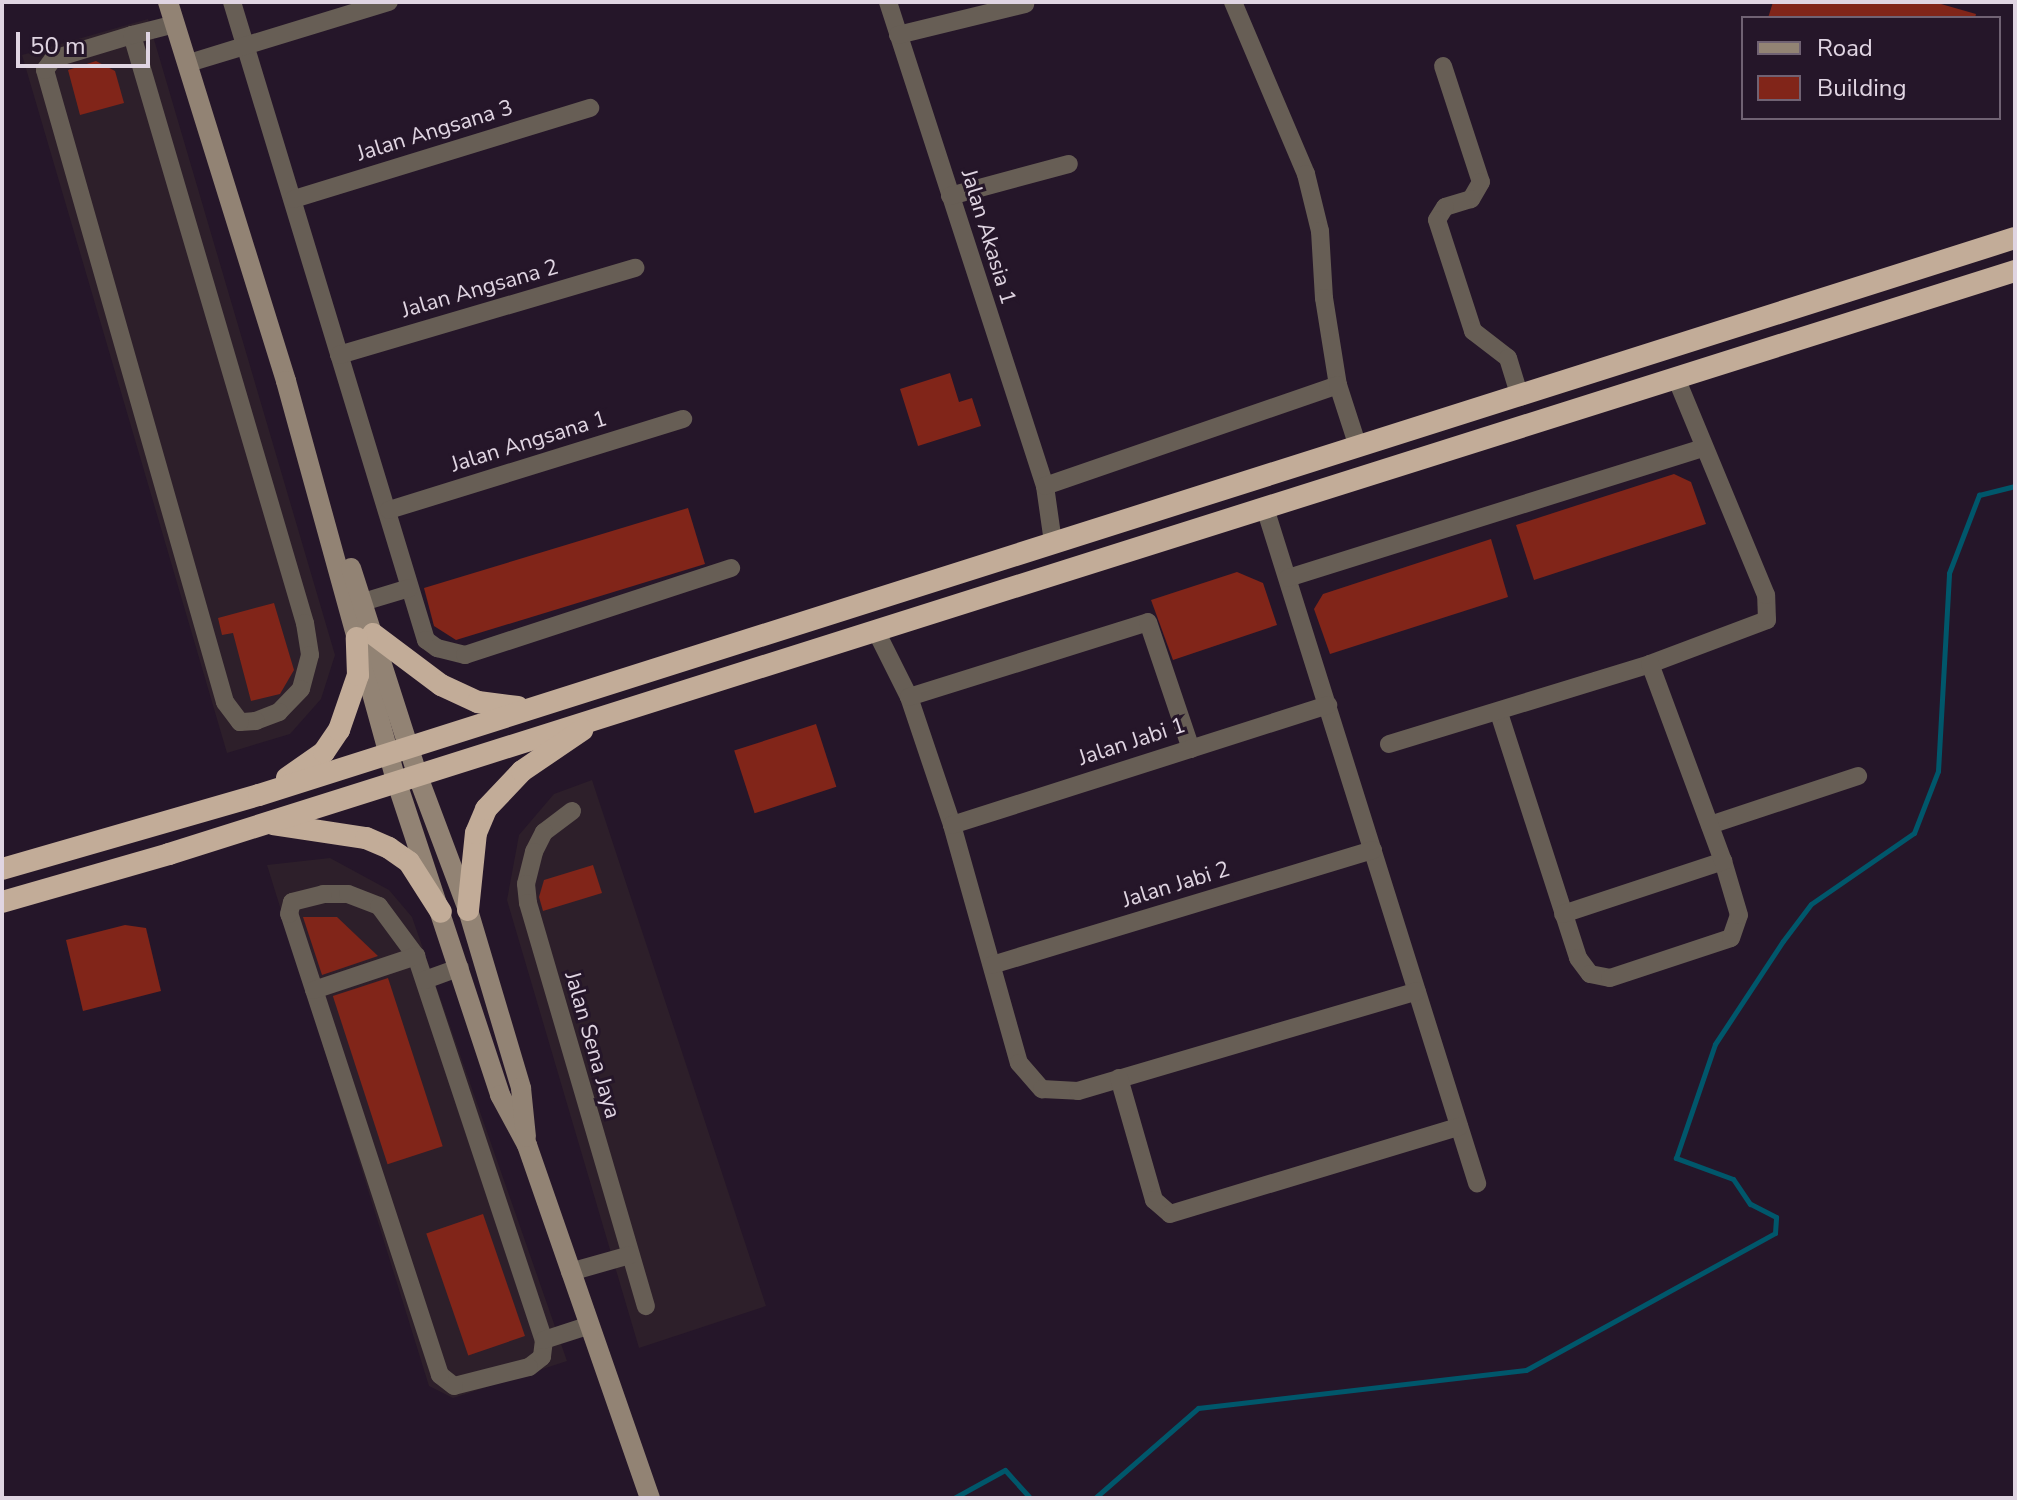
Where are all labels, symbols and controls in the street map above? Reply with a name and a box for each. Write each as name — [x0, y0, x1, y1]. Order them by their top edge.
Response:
scale bar — [20, 16, 154, 66]
legend — [1741, 16, 2001, 120]
text: 50 m — [30, 30, 86, 62]
text: Road — [1817, 32, 1873, 64]
text: Building — [1817, 72, 1907, 104]
street label: Jalan Angsana 3 — [354, 95, 516, 167]
street label: Jalan Akasia 1 — [955, 166, 1021, 308]
street label: Jalan Angsana 2 — [399, 254, 561, 324]
street label: Jalan Angsana 1 — [448, 406, 610, 478]
street label: Jalan Jabi 1 — [1075, 712, 1189, 772]
street label: Jalan Jabi 2 — [1119, 856, 1233, 914]
street label: Jalan Sena Jaya — [558, 969, 626, 1121]

